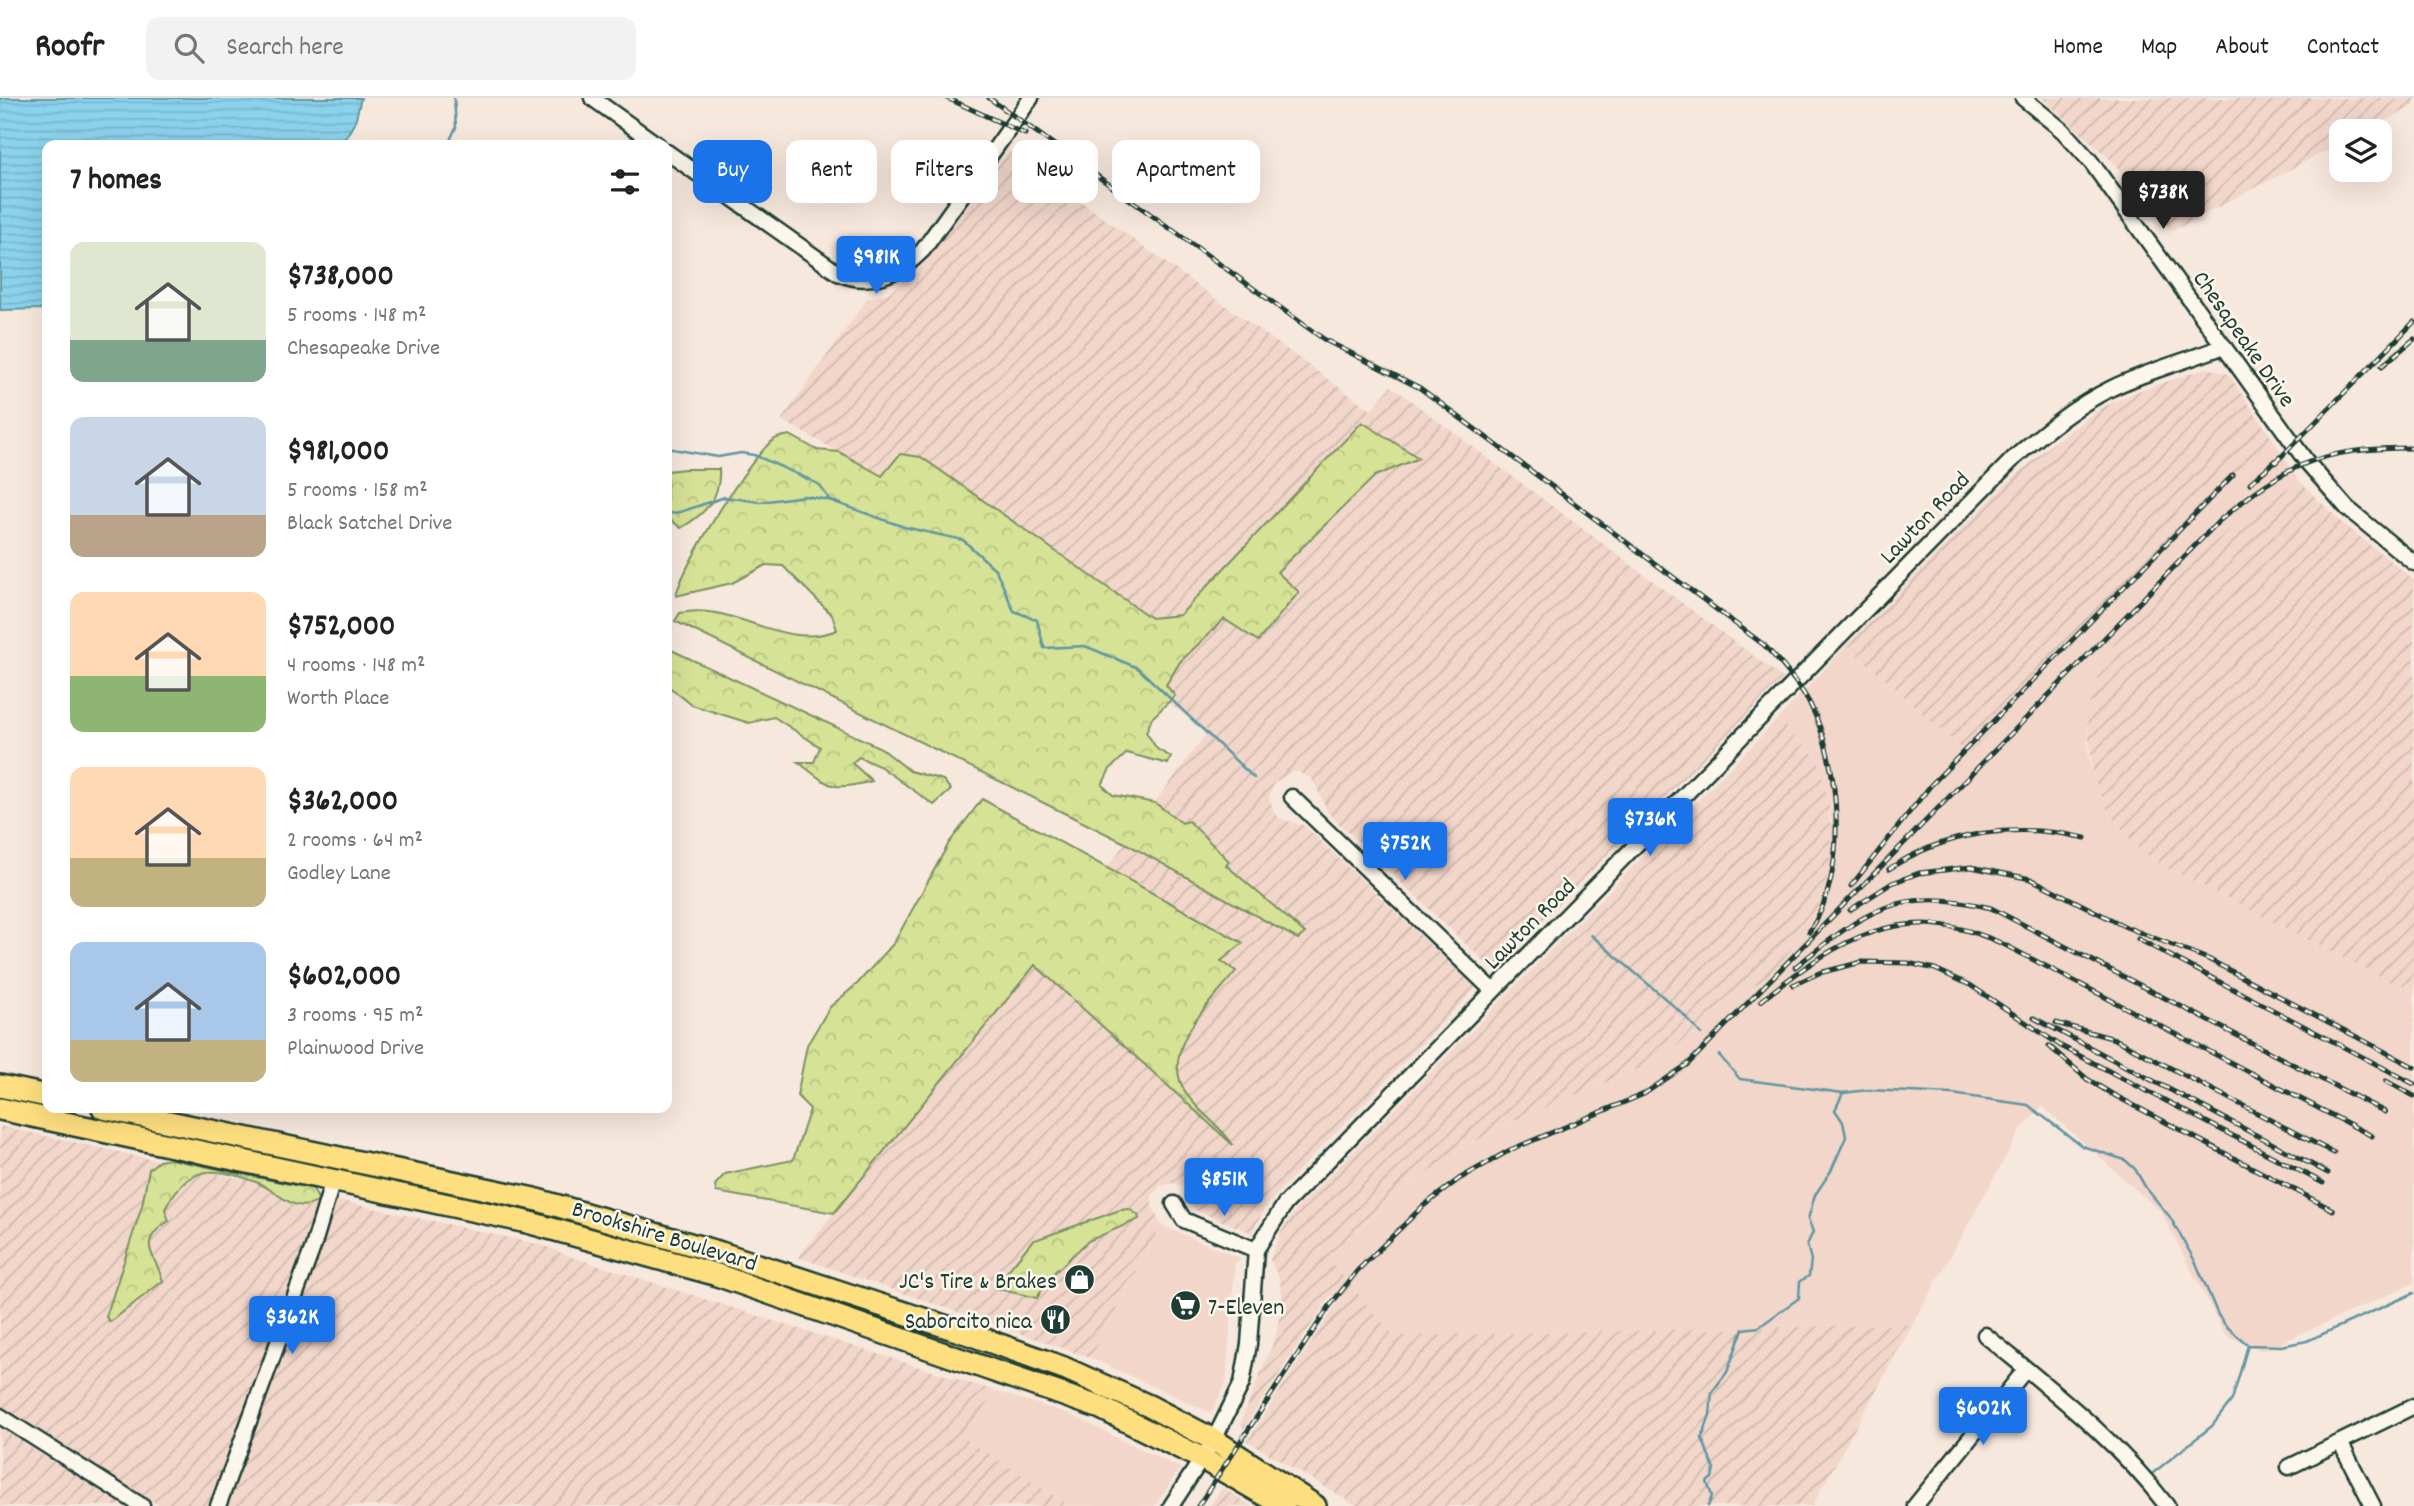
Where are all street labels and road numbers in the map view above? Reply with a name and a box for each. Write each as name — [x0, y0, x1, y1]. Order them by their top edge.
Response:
street label: Chesapeake Drive — [2183, 265, 2302, 415]
street label: Lawton Road — [1873, 465, 1979, 573]
street label: Lawton Road — [1478, 872, 1585, 979]
street label: Brookshire Boulevard — [567, 1194, 761, 1282]

